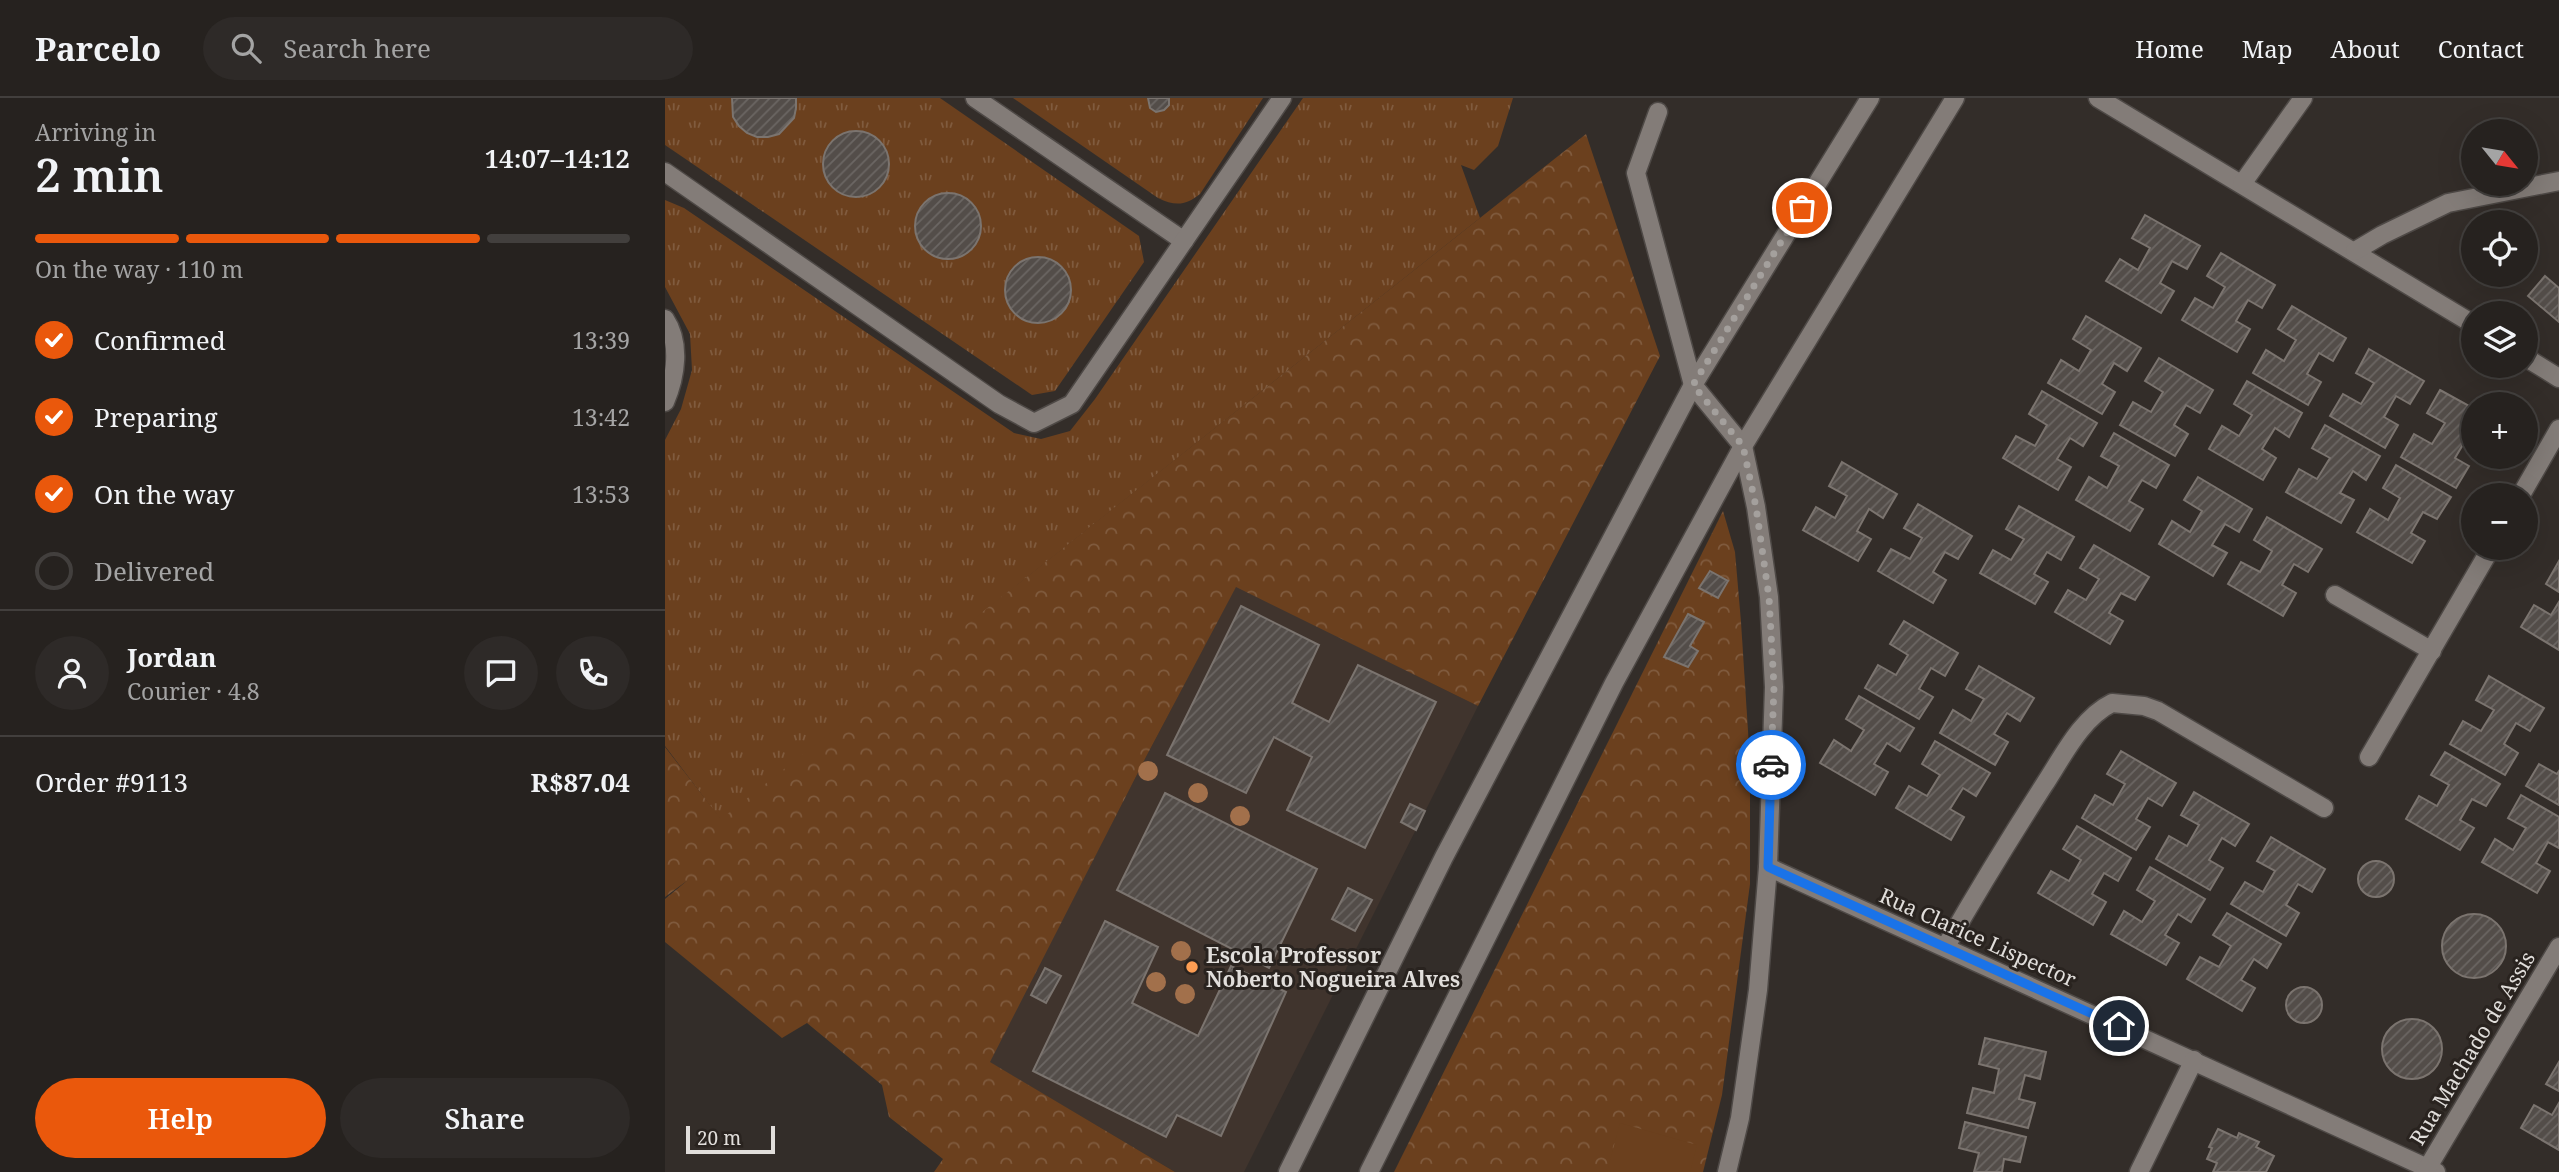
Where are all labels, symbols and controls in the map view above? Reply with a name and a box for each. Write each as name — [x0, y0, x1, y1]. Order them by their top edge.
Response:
search box — [203, 17, 693, 80]
text: Parcelo — [35, 26, 161, 71]
icon: search — [227, 29, 265, 67]
text: Search here — [283, 30, 431, 66]
text: Home — [2135, 32, 2204, 65]
text: Map — [2242, 32, 2293, 65]
text: About — [2331, 32, 2400, 65]
text: Contact — [2438, 32, 2524, 65]
text: Arriving in — [35, 116, 156, 148]
north arrow — [2461, 119, 2537, 196]
map controls — [2461, 119, 2538, 560]
text: 14:07–14:12 — [484, 140, 630, 176]
text: 2 min — [35, 143, 163, 205]
pin — [1772, 178, 1832, 238]
icon: bag — [1783, 189, 1821, 227]
button: locate — [2461, 210, 2538, 287]
text: On the way · 110 m — [35, 253, 243, 285]
button: layers — [2461, 301, 2538, 378]
icon: check — [35, 321, 73, 359]
text: Confirmed — [94, 322, 226, 358]
text: 13:39 — [572, 324, 630, 356]
button: + — [2461, 392, 2538, 469]
icon: check — [35, 398, 73, 436]
text: Preparing — [94, 399, 218, 435]
text: 13:42 — [572, 401, 630, 433]
icon: check — [35, 475, 73, 513]
text: On the way — [94, 476, 234, 512]
text: 13:53 — [572, 478, 630, 510]
button: − — [2461, 483, 2538, 560]
text: Delivered — [94, 553, 214, 589]
button: person — [35, 636, 109, 710]
button: chat — [464, 636, 538, 710]
button: phone — [556, 636, 630, 710]
text: Jordan — [127, 639, 217, 675]
text: Courier · 4.8 — [127, 675, 260, 707]
courier — [1736, 730, 1806, 800]
icon: car — [1752, 746, 1790, 784]
text: Order #9113 — [35, 764, 188, 800]
text: R$87.04 — [530, 764, 630, 800]
street label: Rua Clarice Lispector — [1875, 881, 2081, 993]
place label: Escola Professor Noberto Nogueira Alves — [1206, 941, 1460, 993]
street label: Rua Machado de Assis — [2403, 946, 2541, 1150]
marker: Escola Professor Noberto Nogueira Alves — [1184, 959, 1200, 975]
pin — [2089, 996, 2149, 1056]
icon: home — [2100, 1007, 2138, 1045]
button: Help — [35, 1078, 326, 1158]
button: Share — [340, 1078, 630, 1158]
scale bar — [686, 1123, 775, 1155]
text: 20 m — [697, 1125, 741, 1151]

